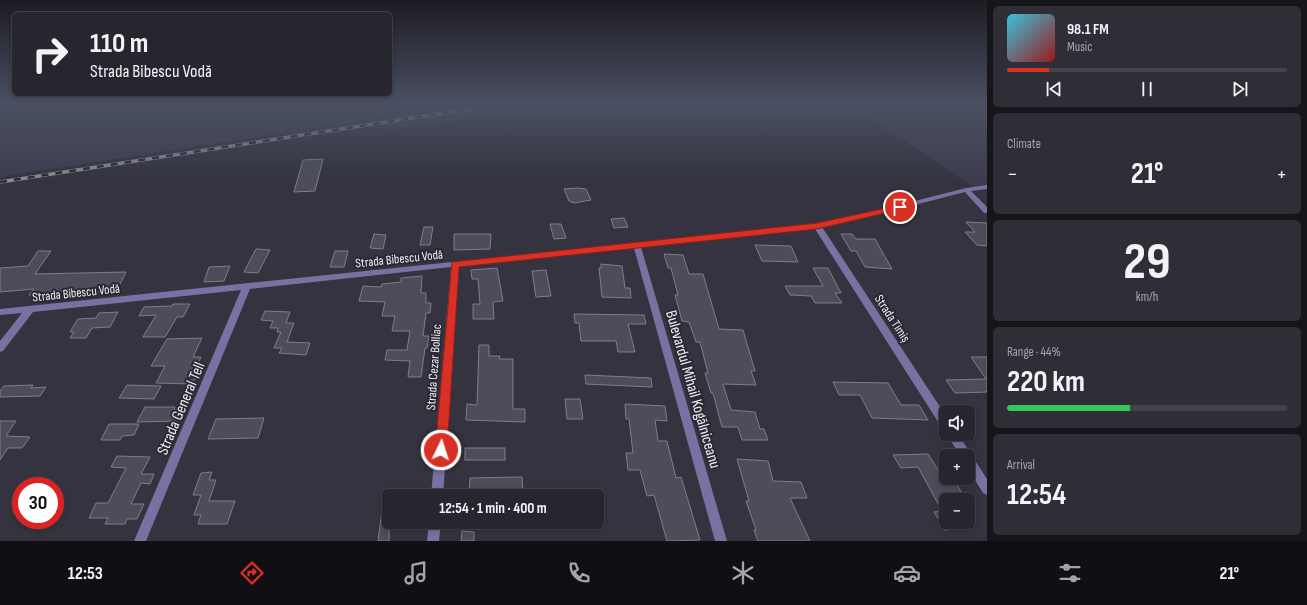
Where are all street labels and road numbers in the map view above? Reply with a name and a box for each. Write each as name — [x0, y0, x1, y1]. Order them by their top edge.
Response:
street label: Strada Bibescu Vodă — [355, 246, 444, 272]
street label: Strada Bibescu Vodă — [32, 280, 121, 306]
street label: Strada Timiș — [871, 292, 914, 346]
street label: Bulevardul Mihail Kogălniceanu — [661, 308, 724, 471]
street label: Strada Cezar Bolliac — [423, 323, 445, 411]
street label: Strada General Tell — [153, 359, 210, 458]

